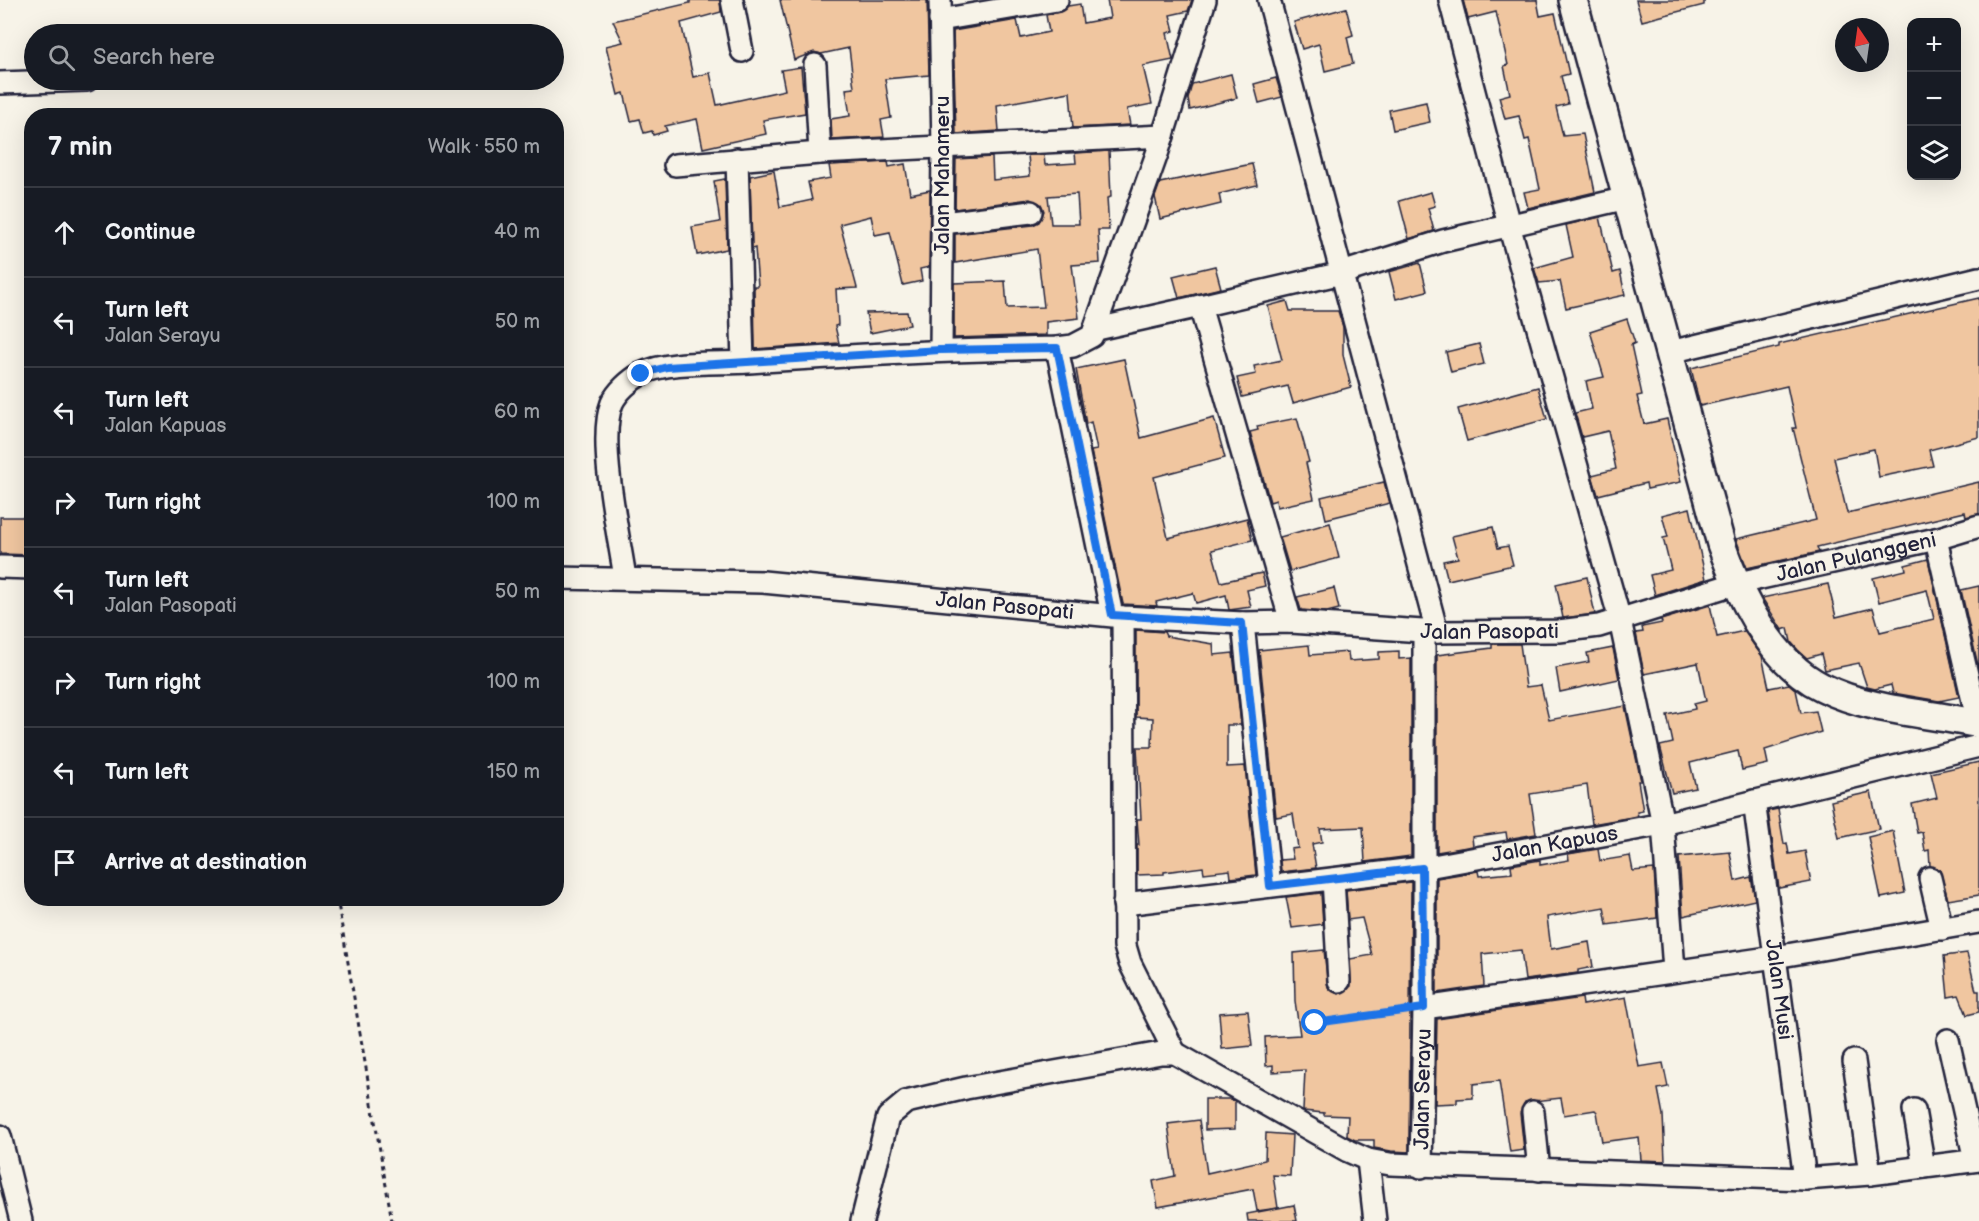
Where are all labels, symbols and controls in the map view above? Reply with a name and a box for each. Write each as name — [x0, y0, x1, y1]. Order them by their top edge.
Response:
north arrow — [1835, 18, 1889, 72]
map controls — [1907, 18, 1961, 180]
button: + — [1907, 18, 1961, 72]
search box — [24, 24, 564, 90]
icon: search — [45, 41, 78, 74]
text: Search here — [93, 44, 215, 71]
button: − — [1907, 72, 1961, 126]
street label: Jalan Mahameru — [930, 96, 955, 254]
button: layers — [1907, 126, 1961, 180]
text: 7 min — [48, 132, 112, 163]
text: Walk · 550 m — [428, 135, 540, 159]
icon: ahead — [48, 216, 81, 249]
text: Continue — [105, 219, 195, 246]
text: 40 m — [494, 220, 540, 244]
text: Turn left — [105, 297, 189, 324]
icon: left — [48, 306, 81, 339]
text: 50 m — [495, 310, 540, 334]
text: Jalan Serayu — [105, 324, 221, 348]
route end — [627, 360, 653, 386]
text: Turn left — [105, 387, 189, 414]
icon: left — [48, 396, 81, 429]
text: 60 m — [494, 400, 540, 424]
text: Jalan Kapuas — [105, 414, 226, 438]
icon: right — [48, 486, 81, 519]
text: Turn right — [105, 489, 201, 516]
text: 100 m — [487, 490, 540, 514]
street label: Jalan Pulanggeni — [1774, 527, 1939, 587]
text: Turn left — [105, 567, 189, 594]
icon: left — [48, 576, 81, 609]
text: 50 m — [495, 580, 540, 604]
street label: Jalan Pasopati — [935, 587, 1075, 625]
text: Jalan Pasopati — [105, 594, 237, 618]
street label: Jalan Pasopati — [1420, 619, 1559, 645]
icon: right — [48, 666, 81, 699]
text: Turn right — [105, 669, 201, 696]
text: 100 m — [487, 670, 540, 694]
icon: left — [48, 756, 81, 789]
text: Turn left — [105, 759, 189, 786]
text: 150 m — [487, 760, 540, 784]
street label: Jalan Kapuas — [1490, 821, 1620, 868]
icon: arrive — [48, 846, 81, 879]
text: Arrive at destination — [105, 849, 307, 876]
street label: Jalan Musi — [1760, 937, 1798, 1041]
route start — [1301, 1009, 1327, 1035]
street label: Jalan Serayu — [1409, 1028, 1437, 1150]

